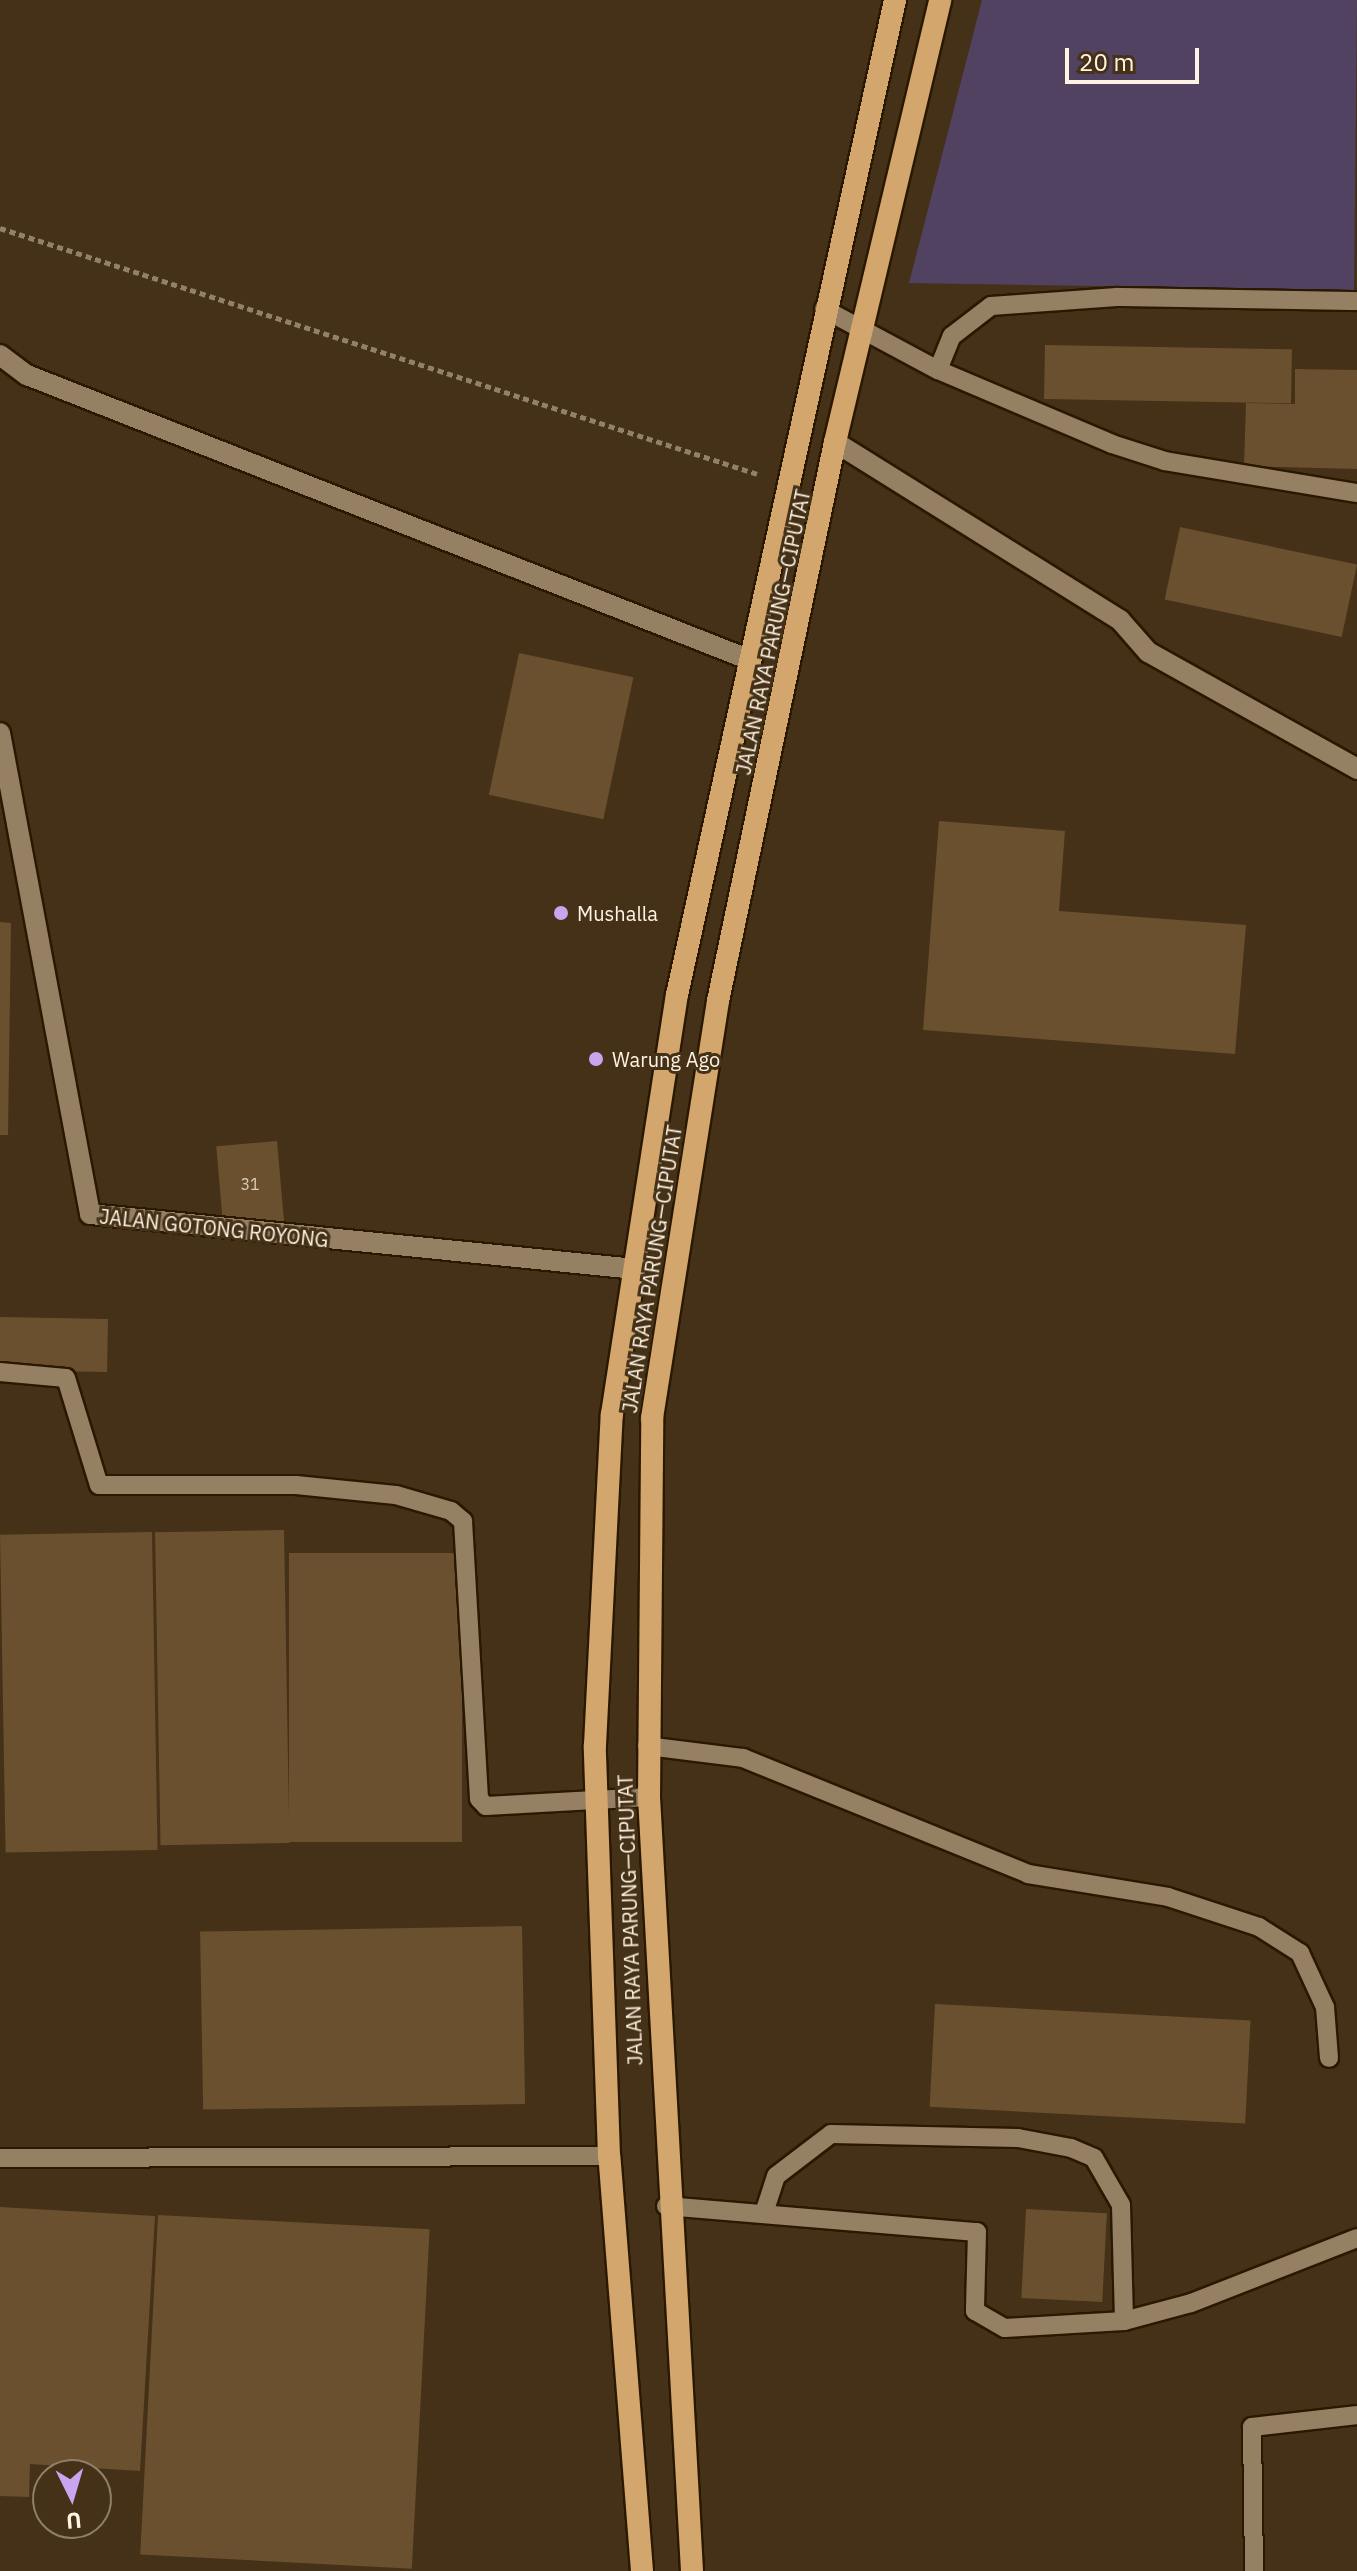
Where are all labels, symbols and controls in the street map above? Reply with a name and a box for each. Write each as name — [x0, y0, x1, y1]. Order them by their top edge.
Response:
scale bar — [1069, 32, 1203, 82]
text: 20 m — [1079, 46, 1134, 78]
street label: JALAN RAYA PARUNG—CIPUTAT — [731, 487, 815, 777]
place label: Mushalla — [577, 901, 658, 925]
marker: Mushalla — [552, 904, 570, 922]
place label: Warung Ago — [612, 1047, 720, 1071]
marker: Warung Ago — [587, 1050, 605, 1068]
street label: JALAN RAYA PARUNG—CIPUTAT — [617, 1123, 687, 1415]
house number: 31 — [240, 1174, 260, 1194]
street label: JALAN GOTONG ROYONG — [98, 1204, 330, 1252]
street label: JALAN RAYA PARUNG—CIPUTAT — [613, 1774, 647, 2066]
north arrow — [32, 2459, 112, 2539]
text: U — [65, 2506, 83, 2537]

